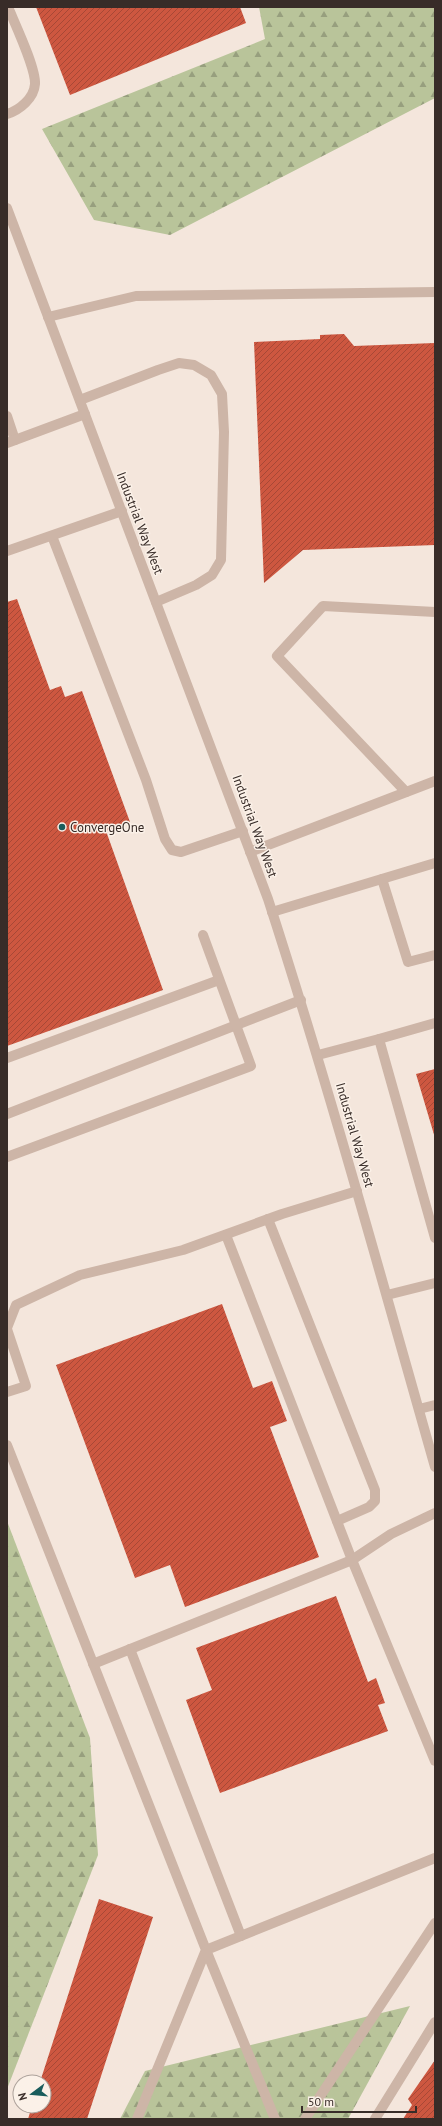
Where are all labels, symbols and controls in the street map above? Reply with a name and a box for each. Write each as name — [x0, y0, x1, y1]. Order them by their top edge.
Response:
street label: Industrial Way West — [113, 469, 168, 577]
street label: Industrial Way West — [228, 772, 282, 880]
place label: ConvergeOne — [70, 819, 144, 836]
marker: ConvergeOne — [57, 822, 67, 832]
street label: Industrial Way West — [332, 1081, 378, 1190]
north arrow — [12, 2074, 52, 2114]
scale bar — [302, 2088, 416, 2114]
text: N — [15, 2091, 30, 2102]
text: 50 m — [308, 2094, 334, 2109]

